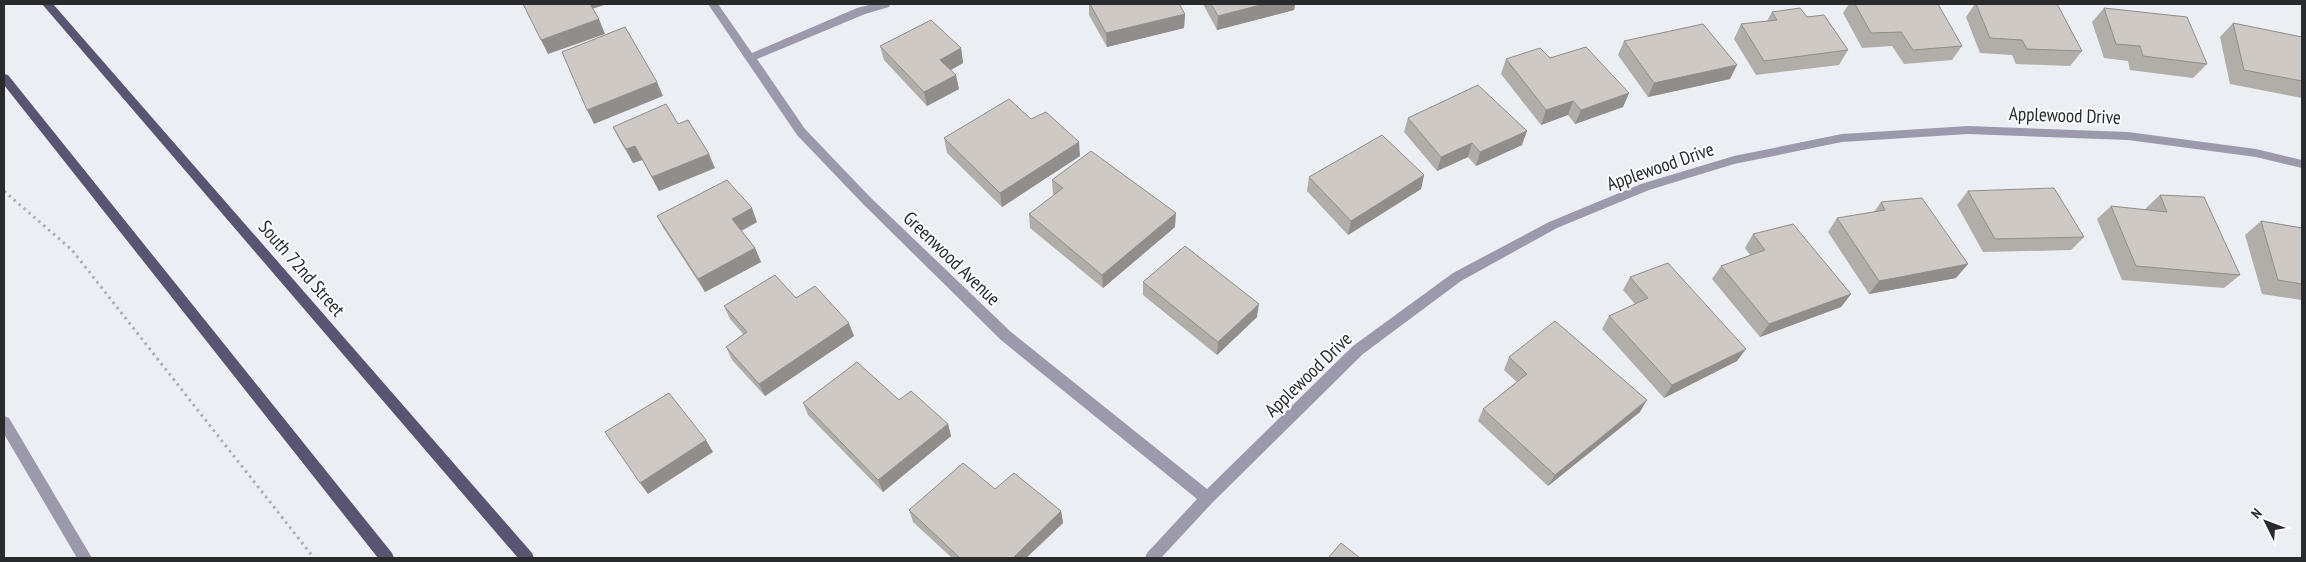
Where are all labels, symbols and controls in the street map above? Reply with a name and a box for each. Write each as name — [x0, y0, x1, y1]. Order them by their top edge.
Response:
street label: Applewood Drive — [2009, 101, 2121, 129]
street label: Applewood Drive — [1603, 136, 1717, 196]
street label: Greenwood Avenue — [898, 206, 1006, 310]
street label: South 72nd Street — [254, 215, 351, 321]
street label: Applewood Drive — [1259, 326, 1357, 421]
north arrow — [2241, 497, 2291, 547]
text: N — [2247, 504, 2266, 522]

